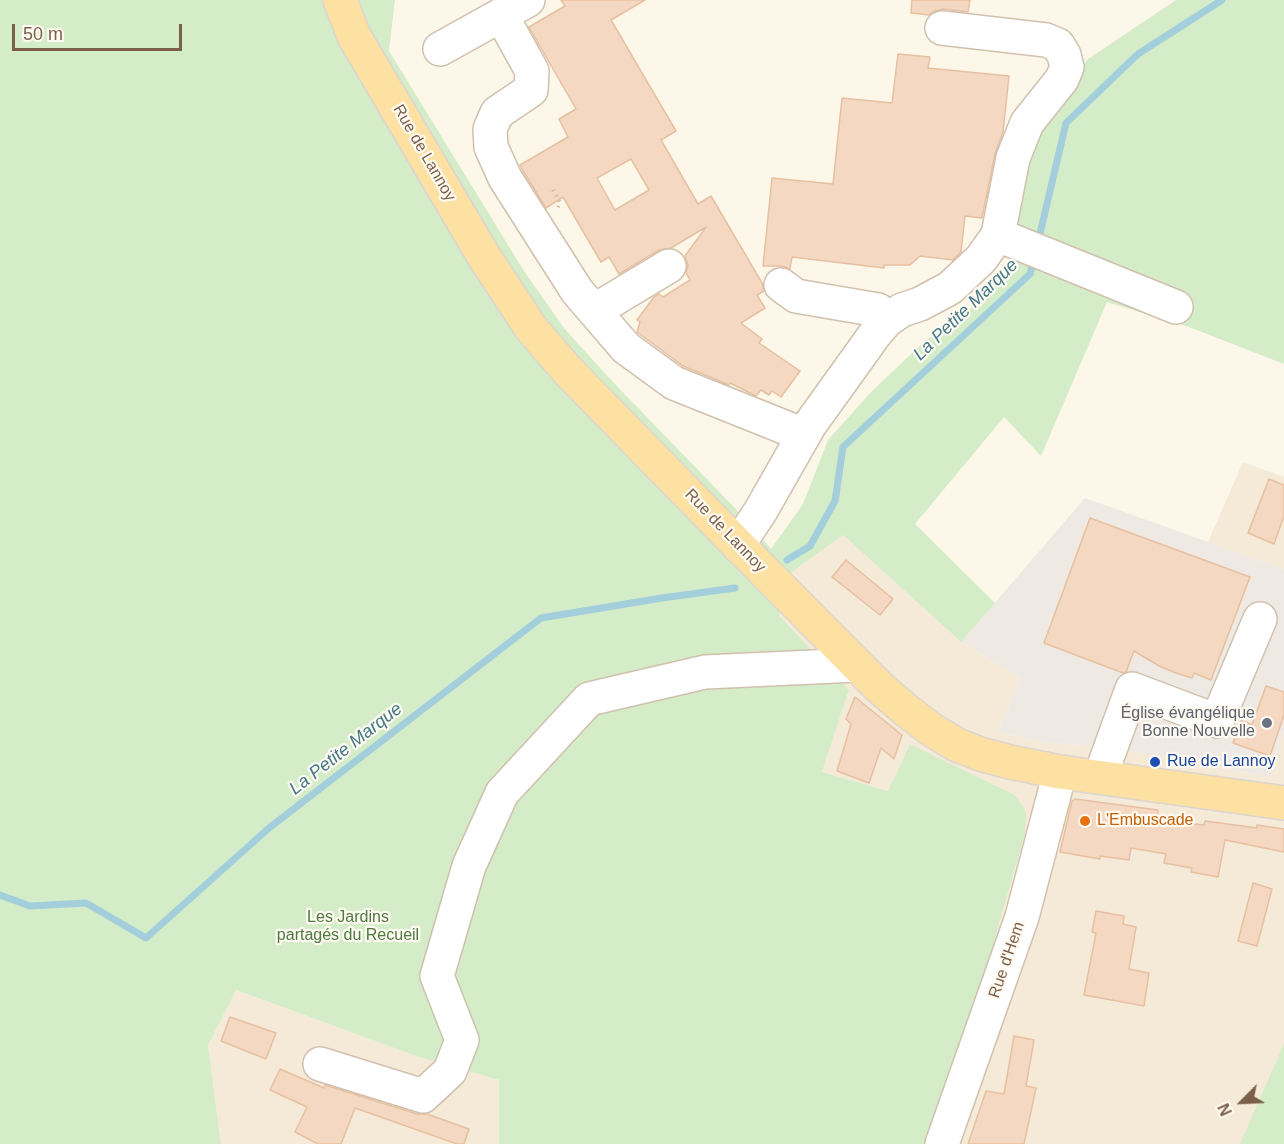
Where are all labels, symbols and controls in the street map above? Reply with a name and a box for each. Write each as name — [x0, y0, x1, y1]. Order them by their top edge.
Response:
scale bar — [15, 12, 184, 50]
text: 50 m — [23, 24, 63, 44]
street label: Rue de Lannoy — [389, 101, 459, 205]
water label: La Petite Marque — [909, 255, 1023, 365]
street label: Rue de Lannoy — [680, 485, 770, 577]
water label: La Petite Marque — [285, 698, 407, 800]
place label: Église évangélique Bonne Nouvelle — [1121, 704, 1255, 742]
marker: Église évangélique Bonne Nouvelle — [1260, 716, 1274, 730]
place label: Rue de Lannoy — [1167, 752, 1276, 772]
marker: Rue de Lannoy — [1148, 755, 1162, 769]
place label: L'Embuscade — [1097, 811, 1193, 831]
marker: L'Embuscade — [1078, 814, 1092, 828]
park label: Les Jardins partagés du Recueil — [277, 908, 419, 946]
street label: Rue d'Hem — [985, 919, 1029, 1001]
north arrow — [1212, 1072, 1272, 1132]
text: N — [1215, 1101, 1235, 1118]

